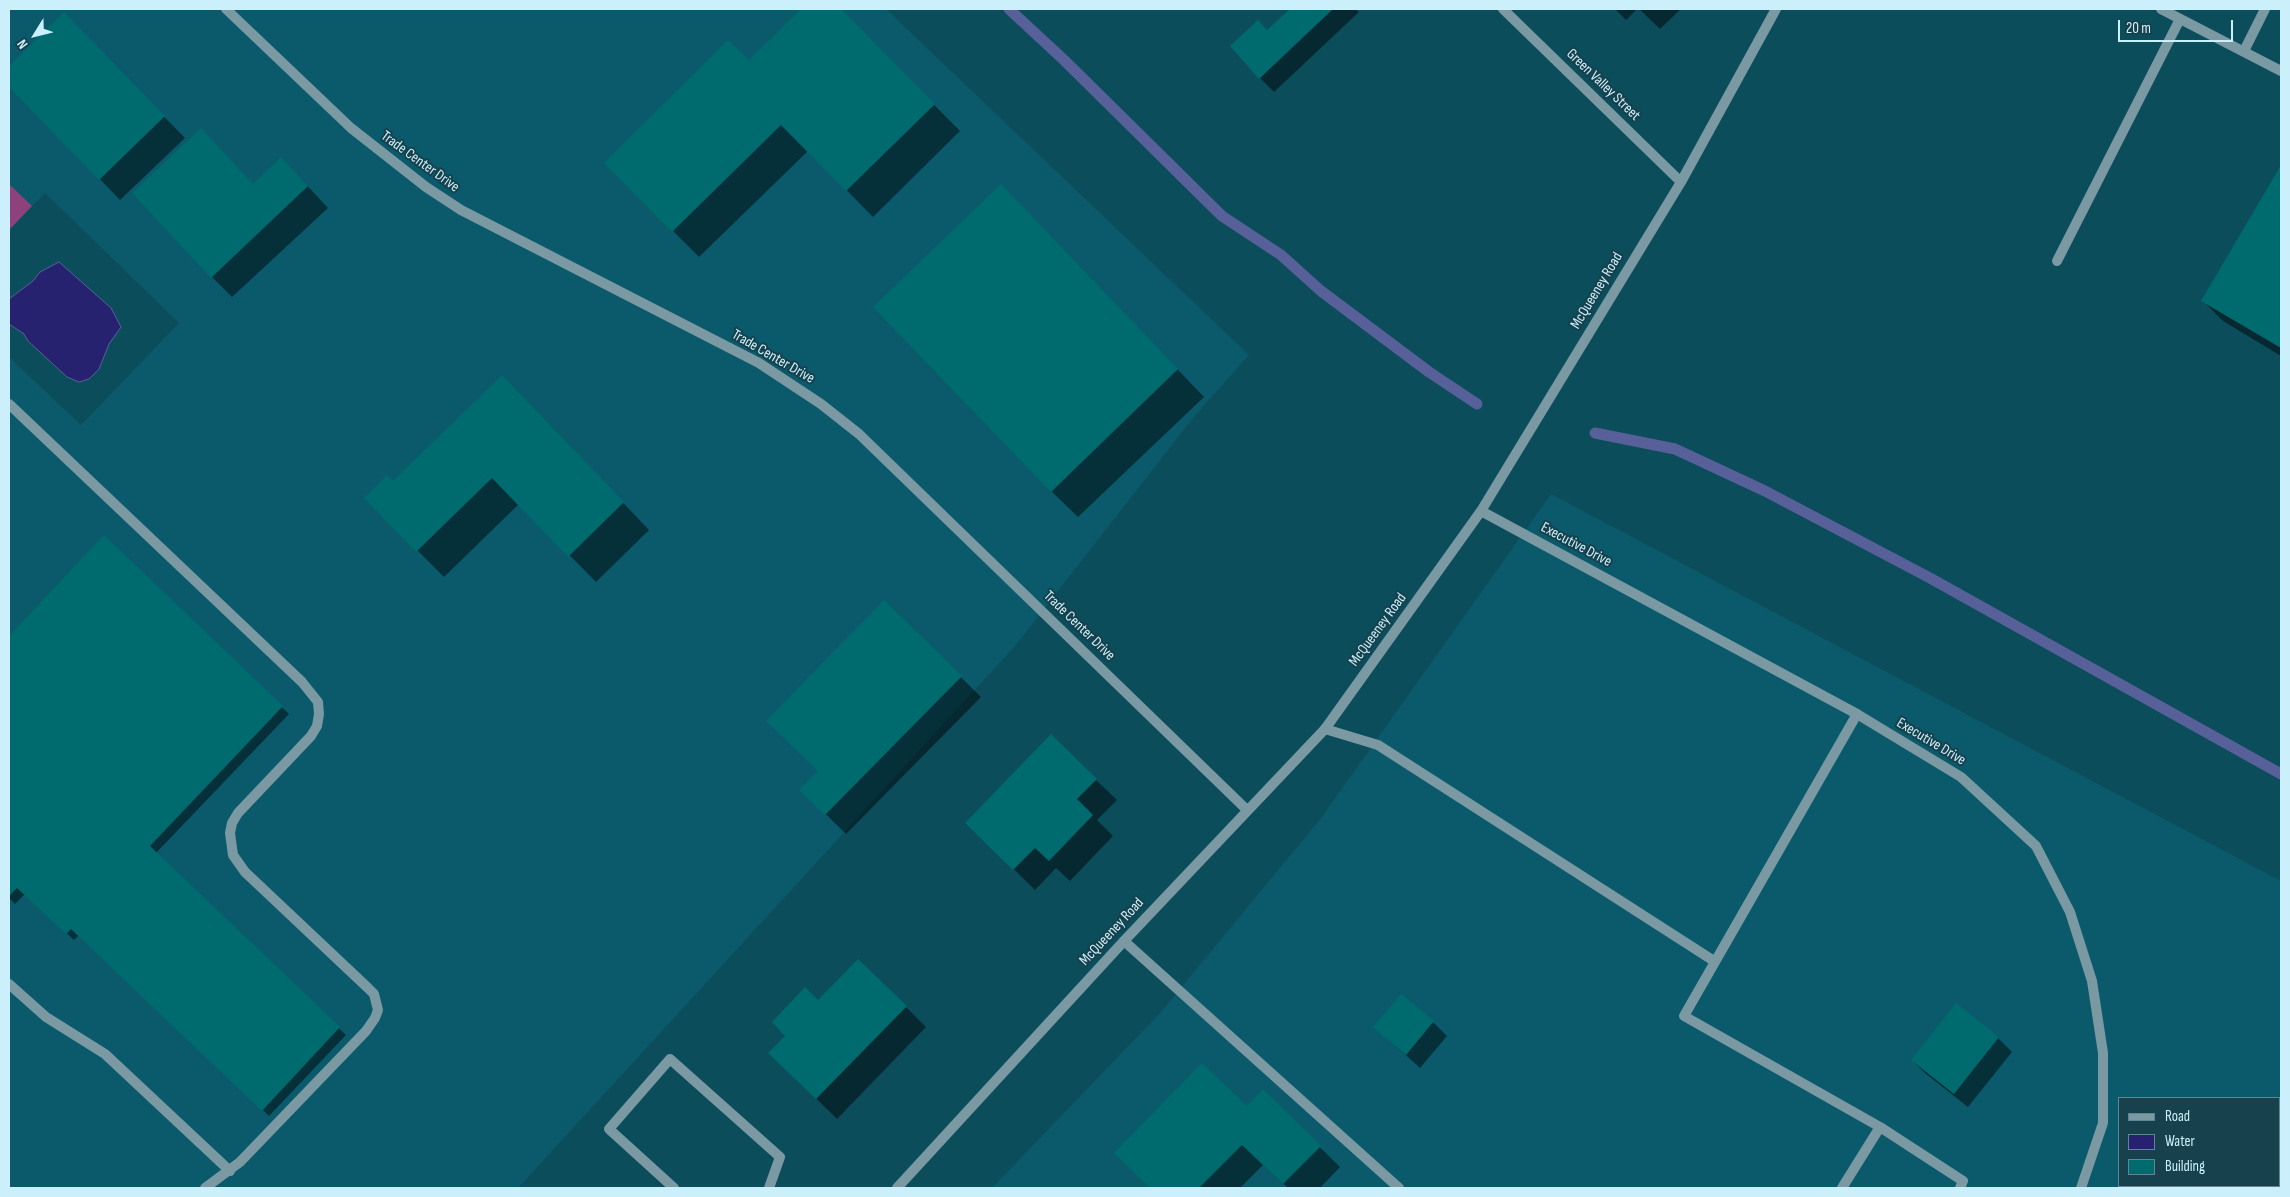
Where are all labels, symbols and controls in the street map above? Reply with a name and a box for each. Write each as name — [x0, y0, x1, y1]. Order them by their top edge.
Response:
north arrow — [10, 10, 60, 60]
scale bar — [2120, 10, 2235, 42]
text: 20 m — [2126, 19, 2151, 38]
text: N — [13, 36, 32, 52]
street label: Green Valley Street — [1562, 45, 1644, 125]
street label: Trade Center Drive — [377, 128, 463, 196]
street label: McQueeney Road — [1567, 249, 1627, 333]
street label: Trade Center Drive — [728, 326, 818, 388]
street label: Executive Drive — [1538, 519, 1614, 571]
street label: Trade Center Drive — [1039, 587, 1119, 665]
street label: McQueeney Road — [1345, 590, 1411, 670]
street label: Executive Drive — [1893, 714, 1969, 770]
street label: McQueeney Road — [1076, 894, 1148, 970]
legend — [2118, 1097, 2280, 1187]
text: Road — [2165, 1107, 2190, 1126]
text: Water — [2165, 1132, 2195, 1151]
text: Building — [2165, 1157, 2205, 1176]

